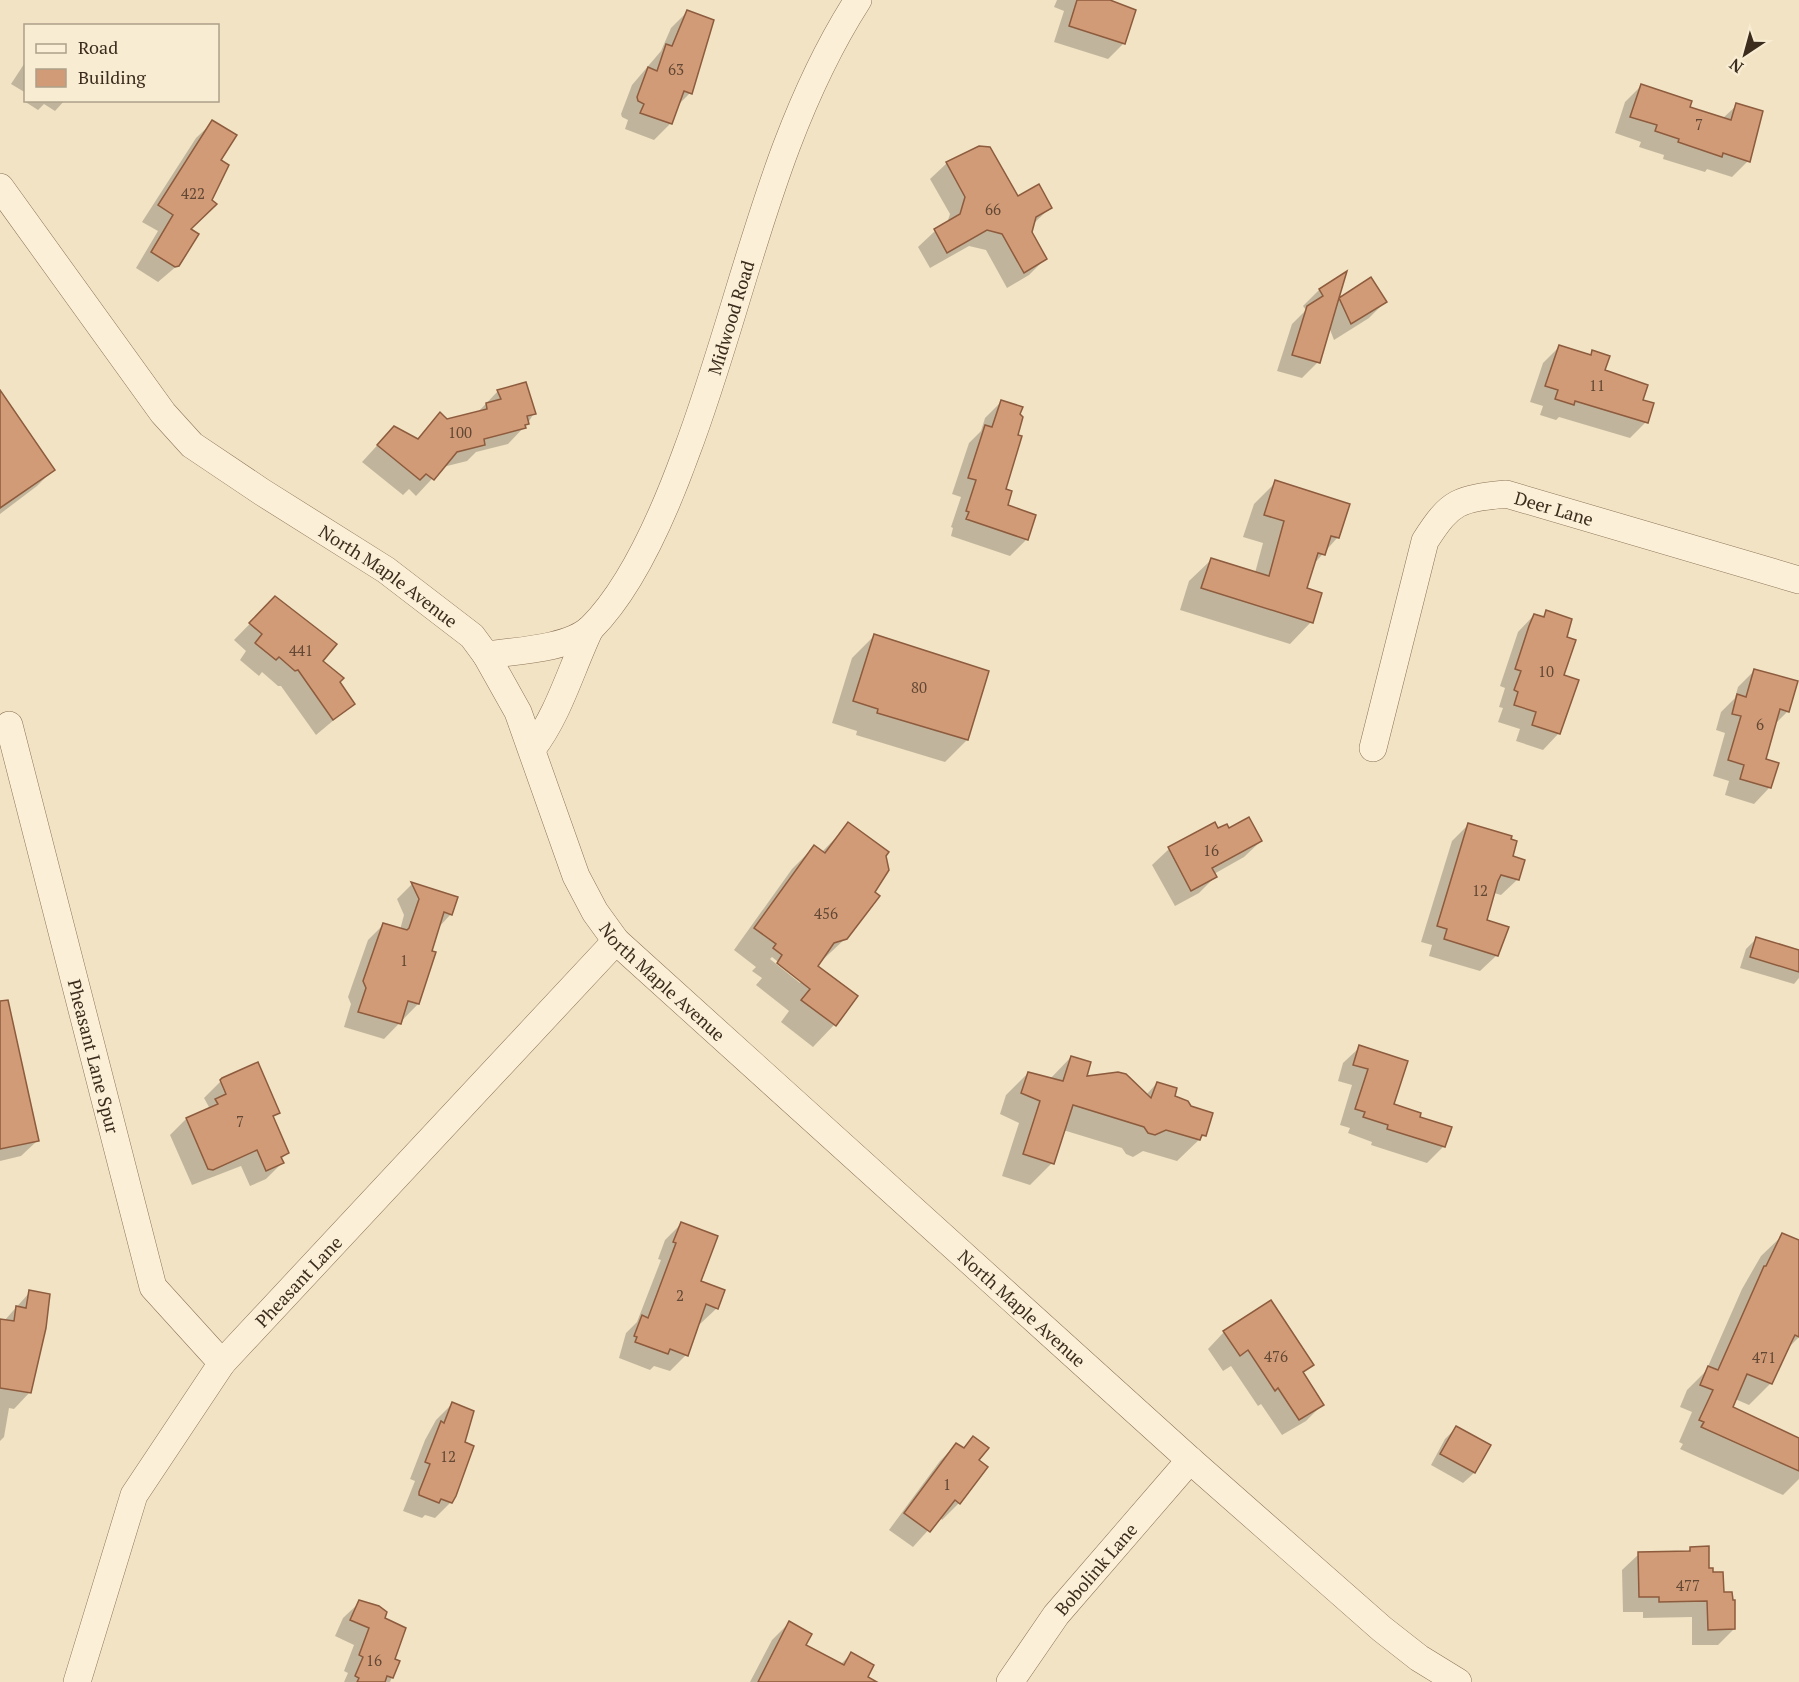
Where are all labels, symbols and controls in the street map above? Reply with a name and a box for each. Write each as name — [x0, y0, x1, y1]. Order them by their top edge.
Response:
legend — [24, 24, 219, 102]
north arrow — [1715, 24, 1775, 84]
text: Road — [78, 35, 118, 59]
text: N — [1725, 54, 1748, 79]
house number: 63 — [668, 59, 684, 79]
text: Building — [78, 65, 146, 89]
house number: 7 — [1695, 114, 1703, 134]
house number: 422 — [181, 183, 205, 203]
house number: 66 — [985, 199, 1001, 219]
street label: Midwood Road — [702, 257, 760, 378]
house number: 11 — [1589, 375, 1605, 395]
house number: 100 — [448, 422, 472, 442]
street label: Deer Lane — [1512, 485, 1596, 531]
street label: North Maple Avenue — [315, 519, 463, 633]
house number: 441 — [289, 640, 313, 660]
house number: 10 — [1538, 661, 1554, 681]
house number: 80 — [911, 677, 927, 697]
house number: 6 — [1756, 714, 1764, 734]
house number: 16 — [1203, 840, 1219, 860]
house number: 12 — [1472, 880, 1488, 900]
house number: 456 — [814, 903, 838, 923]
street label: North Maple Avenue — [594, 917, 731, 1046]
house number: 1 — [400, 950, 408, 970]
street label: Pheasant Lane Spur — [63, 977, 125, 1136]
house number: 7 — [236, 1111, 244, 1131]
street label: Pheasant Lane — [250, 1230, 347, 1332]
street label: North Maple Avenue — [953, 1244, 1091, 1372]
house number: 2 — [676, 1285, 684, 1305]
house number: 476 — [1264, 1346, 1288, 1366]
house number: 471 — [1752, 1347, 1776, 1367]
house number: 12 — [440, 1446, 456, 1466]
house number: 1 — [943, 1474, 951, 1494]
street label: Bobolink Lane — [1049, 1518, 1142, 1620]
house number: 477 — [1676, 1575, 1700, 1595]
house number: 16 — [366, 1650, 382, 1670]

